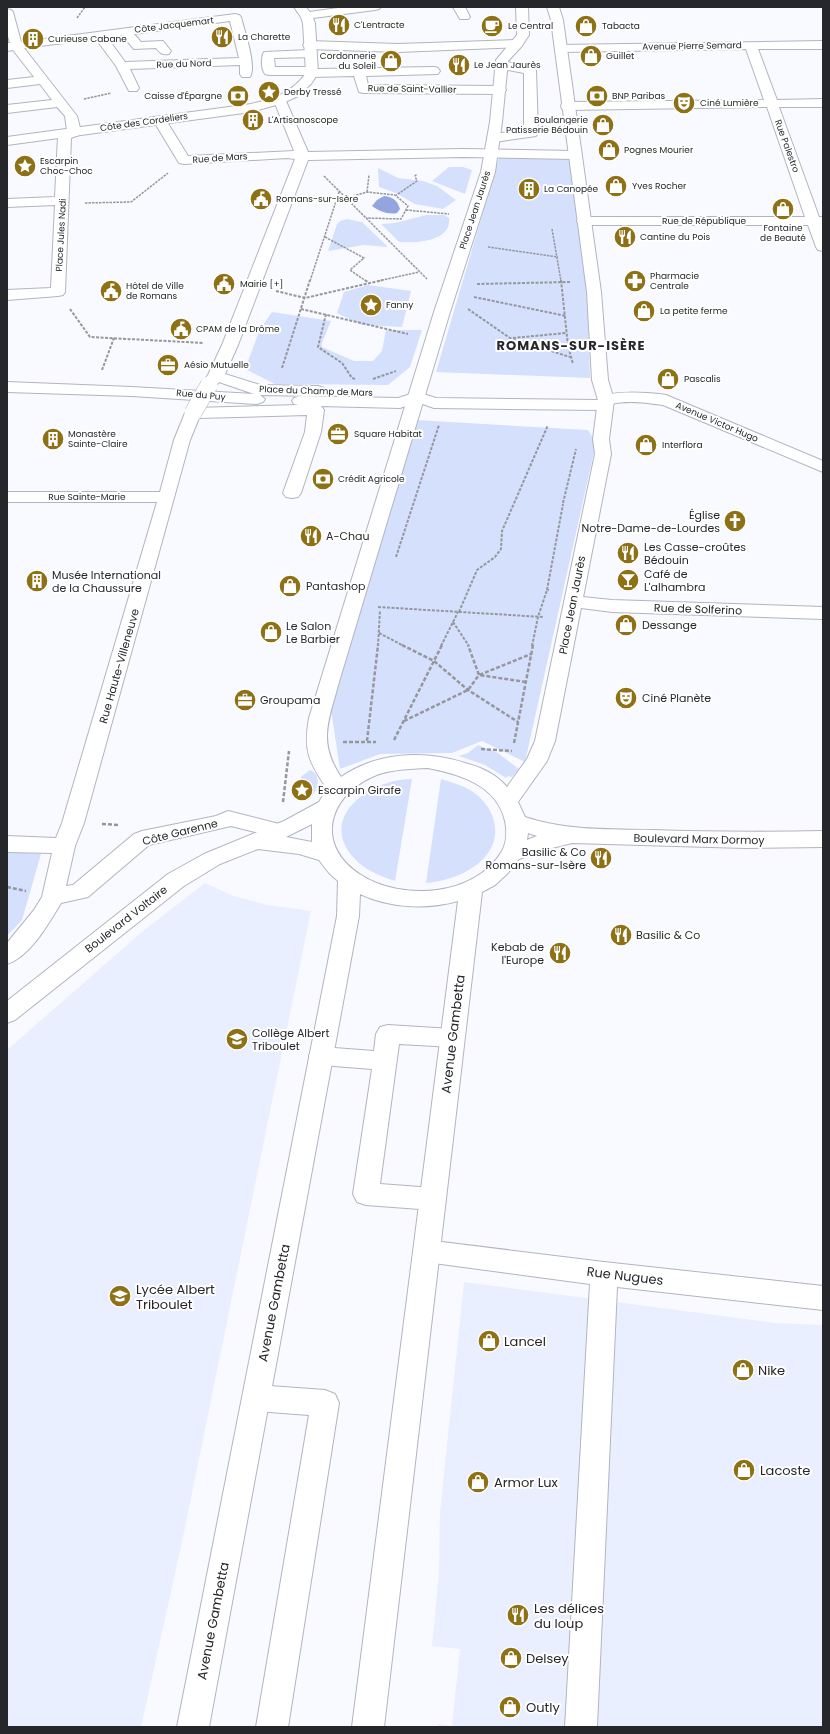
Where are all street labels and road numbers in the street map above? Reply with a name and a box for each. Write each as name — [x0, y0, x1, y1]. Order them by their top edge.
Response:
street label: Côte Jacquemart — [134, 14, 214, 36]
street label: Avenue Pierre Semard — [642, 39, 742, 53]
street label: Rue du Nord — [156, 57, 212, 71]
street label: Rue de Saint-Vallier — [368, 82, 457, 96]
street label: Côte des Cordeliers — [99, 110, 189, 134]
street label: Rue Palestro — [772, 118, 802, 174]
street label: Rue de Mars — [192, 150, 248, 166]
street label: Place Jean Jaurès — [457, 169, 493, 251]
street label: Place Jules Nadi — [53, 198, 69, 272]
street label: Rue de République — [662, 215, 746, 227]
street label: Place du Champ de Mars — [259, 383, 373, 399]
street label: Rue du Puy — [176, 387, 226, 403]
street label: Avenue Victor Hugo — [674, 399, 760, 445]
street label: Rue Sainte-Marie — [48, 491, 126, 503]
street label: Place Jean Jaurès — [555, 554, 589, 656]
street label: Rue de Solferino — [654, 599, 742, 619]
street label: Rue Haute-Villeneuve — [95, 607, 143, 725]
street label: Côte Garenne — [141, 815, 220, 849]
street label: Boulevard Marx Dormoy — [633, 830, 765, 848]
street label: Boulevard Voltaire — [81, 882, 171, 956]
street label: Avenue Gambetta — [436, 973, 470, 1095]
street label: Avenue Gambetta — [253, 1242, 295, 1364]
street label: Rue Nugues — [586, 1262, 665, 1290]
street label: Avenue Gambetta — [192, 1560, 234, 1682]

